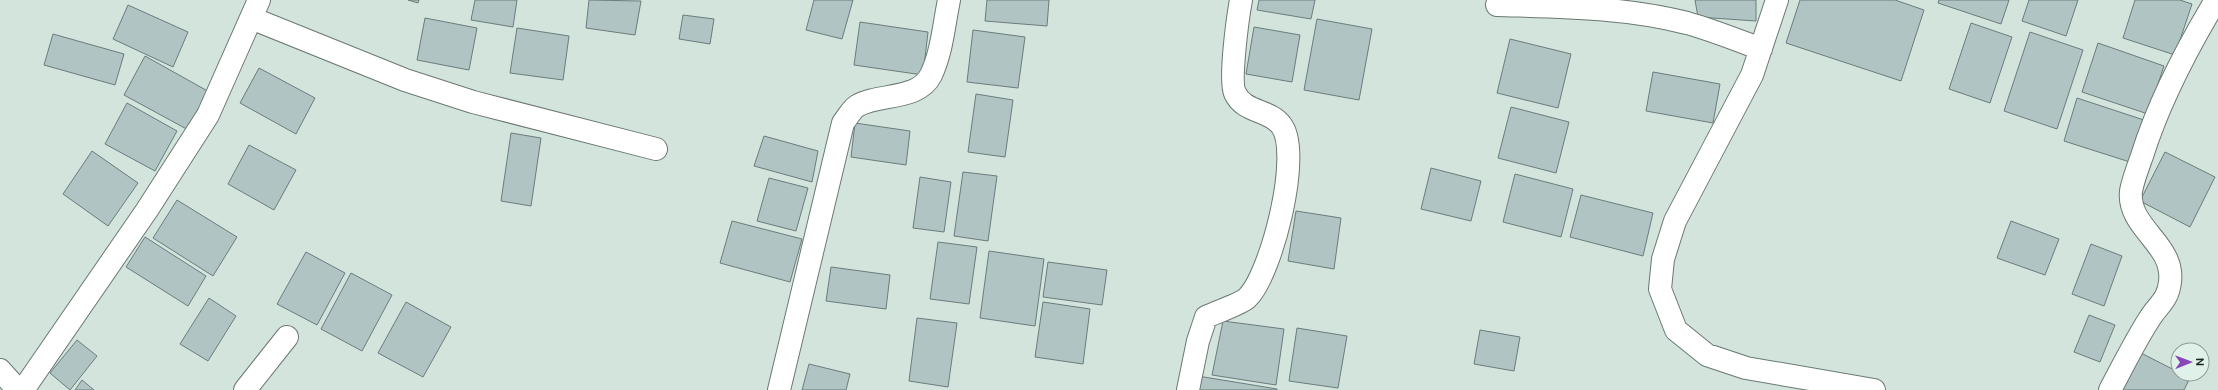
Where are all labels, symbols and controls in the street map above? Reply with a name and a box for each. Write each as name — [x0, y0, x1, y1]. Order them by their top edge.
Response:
north arrow — [2170, 342, 2210, 382]
text: N — [2193, 358, 2207, 366]

